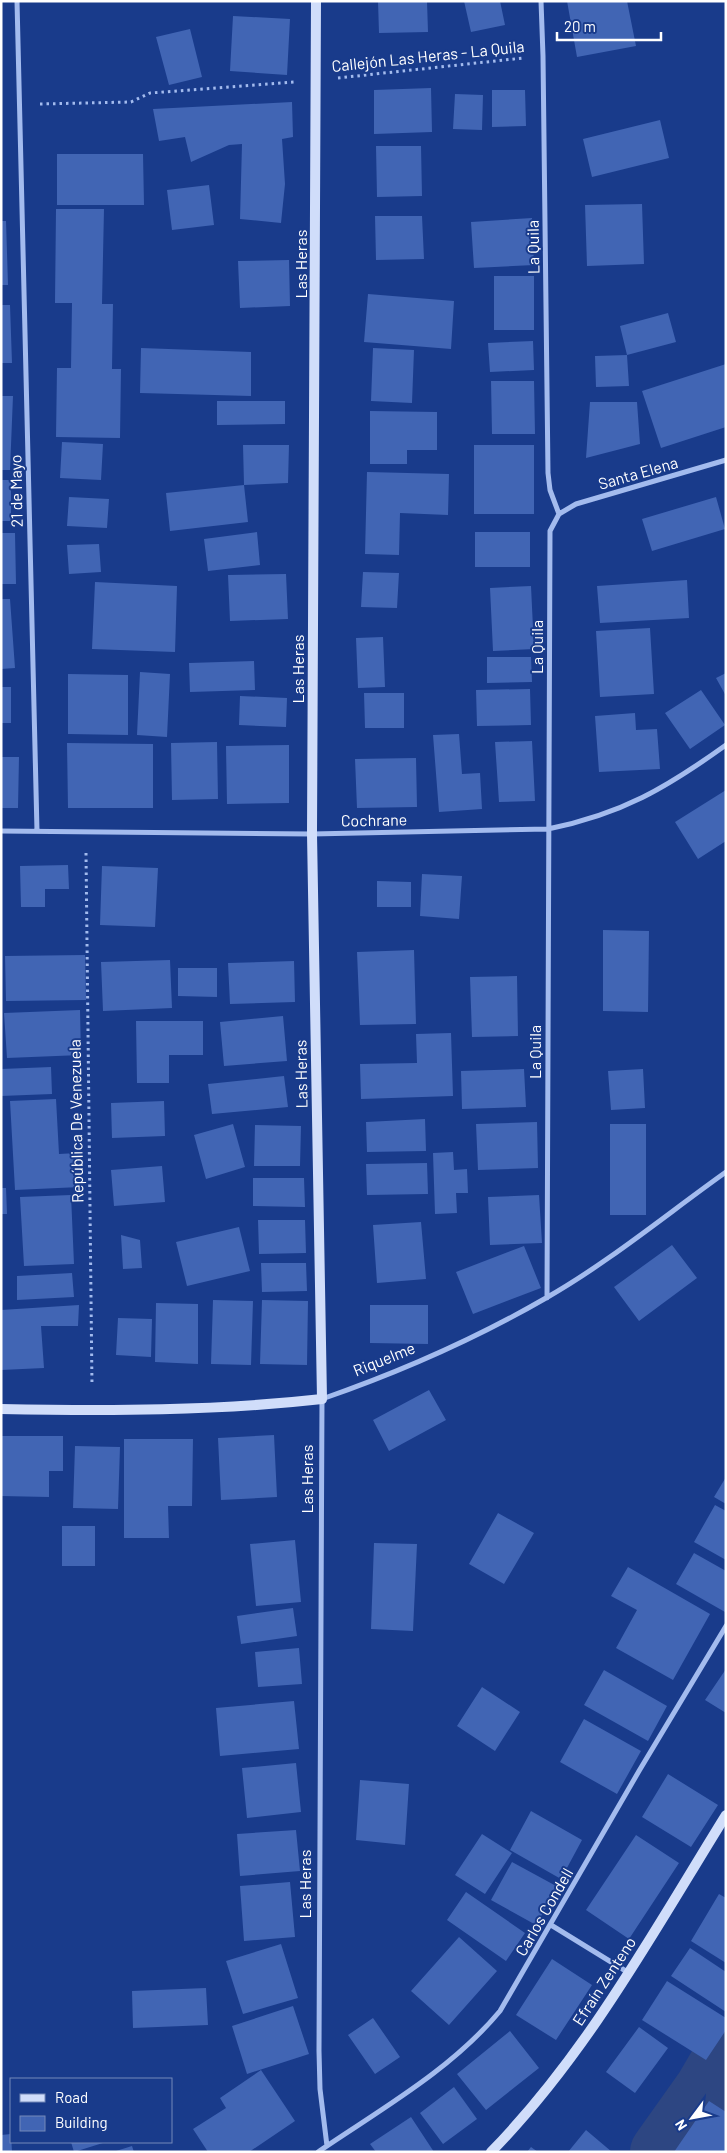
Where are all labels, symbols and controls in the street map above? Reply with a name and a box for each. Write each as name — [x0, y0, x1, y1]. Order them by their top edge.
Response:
scale bar — [557, 10, 661, 42]
text: 20 m — [564, 17, 596, 35]
street label: Callejón Las Heras - La Quila — [331, 36, 525, 75]
street label: La Quila — [523, 220, 542, 274]
street label: Las Heras — [291, 230, 310, 298]
street label: Santa Elena — [596, 452, 680, 493]
street label: 21 de Mayo — [5, 454, 26, 528]
street label: La Quila — [527, 620, 546, 674]
street label: Las Heras — [288, 635, 307, 703]
street label: Cochrane — [341, 809, 407, 830]
street label: La Quila — [525, 1025, 544, 1079]
street label: República De Venezuela — [65, 1039, 86, 1203]
street label: Las Heras — [290, 1039, 311, 1109]
street label: Riquelme — [350, 1338, 418, 1380]
street label: Las Heras — [297, 1445, 316, 1513]
street label: Las Heras — [295, 1850, 314, 1918]
street label: Carlos Condell — [511, 1864, 576, 1959]
street label: Efraín Zenteno — [568, 1933, 639, 2029]
legend — [10, 2078, 172, 2143]
text: Road — [55, 2088, 88, 2106]
north arrow — [667, 2093, 717, 2143]
text: Building — [55, 2113, 108, 2131]
text: N — [671, 2117, 690, 2134]

